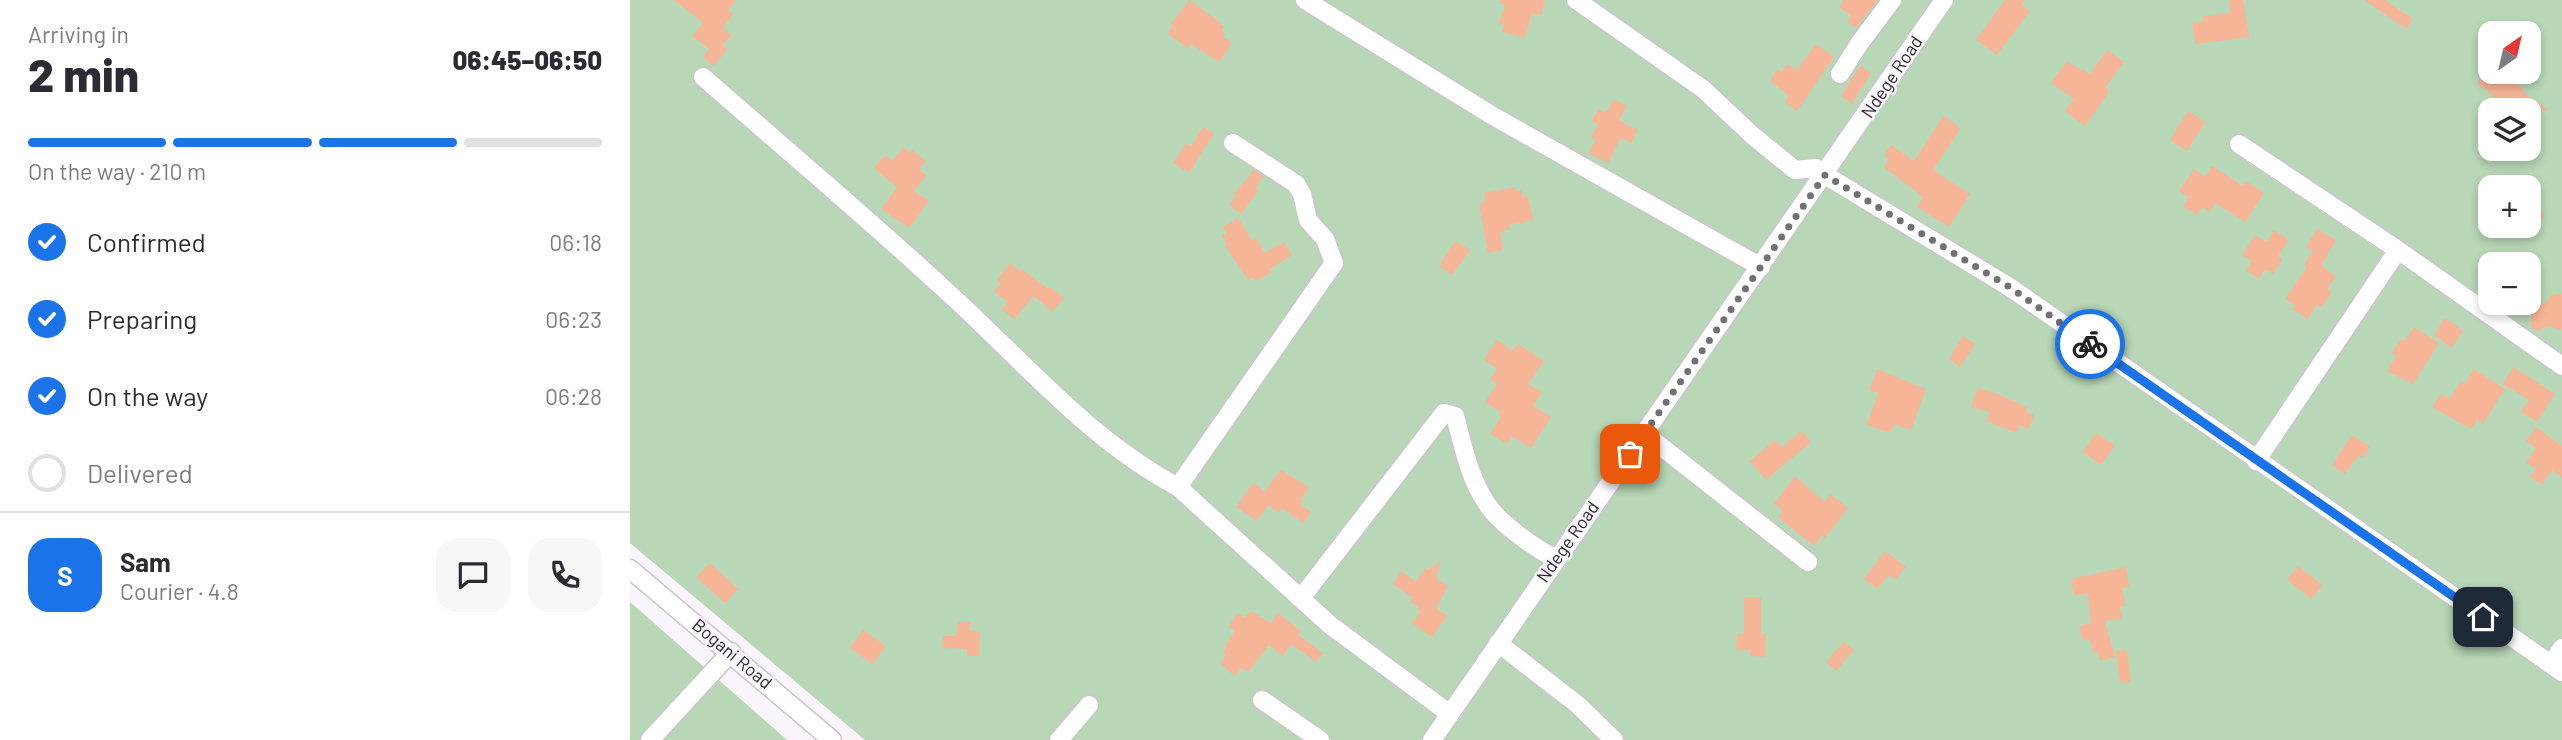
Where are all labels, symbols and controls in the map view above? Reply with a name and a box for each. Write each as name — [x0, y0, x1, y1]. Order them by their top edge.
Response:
text: Arriving in — [28, 20, 129, 48]
north arrow — [2478, 21, 2541, 84]
map controls — [2478, 21, 2541, 315]
street label: Ndege Road — [1856, 31, 1927, 122]
text: 06:45–06:50 — [452, 44, 602, 75]
text: 2 min — [28, 46, 139, 101]
button: layers — [2478, 98, 2541, 161]
text: On the way · 210 m — [28, 157, 206, 185]
button: + — [2478, 175, 2541, 238]
icon: check — [28, 223, 66, 261]
text: Confirmed — [87, 226, 206, 257]
text: 06:18 — [549, 228, 602, 256]
button: − — [2478, 252, 2541, 315]
icon: check — [28, 300, 66, 338]
text: Preparing — [87, 303, 197, 334]
text: 06:23 — [545, 305, 602, 333]
courier — [2055, 309, 2125, 379]
icon: bike — [2071, 325, 2109, 363]
icon: check — [28, 377, 66, 415]
text: On the way — [87, 380, 208, 411]
text: 06:28 — [545, 382, 602, 410]
pin — [1600, 424, 1660, 484]
icon: bag — [1611, 435, 1649, 473]
text: Delivered — [87, 457, 193, 488]
street label: Ndege Road — [1531, 497, 1603, 586]
button: chat — [436, 538, 510, 612]
button: phone — [528, 538, 602, 612]
text: Sam — [120, 546, 171, 577]
text: S — [57, 560, 73, 591]
text: Courier · 4.8 — [120, 577, 239, 605]
pin — [2453, 587, 2513, 647]
icon: home — [2464, 598, 2502, 636]
street label: Bogani Road — [688, 613, 777, 693]

